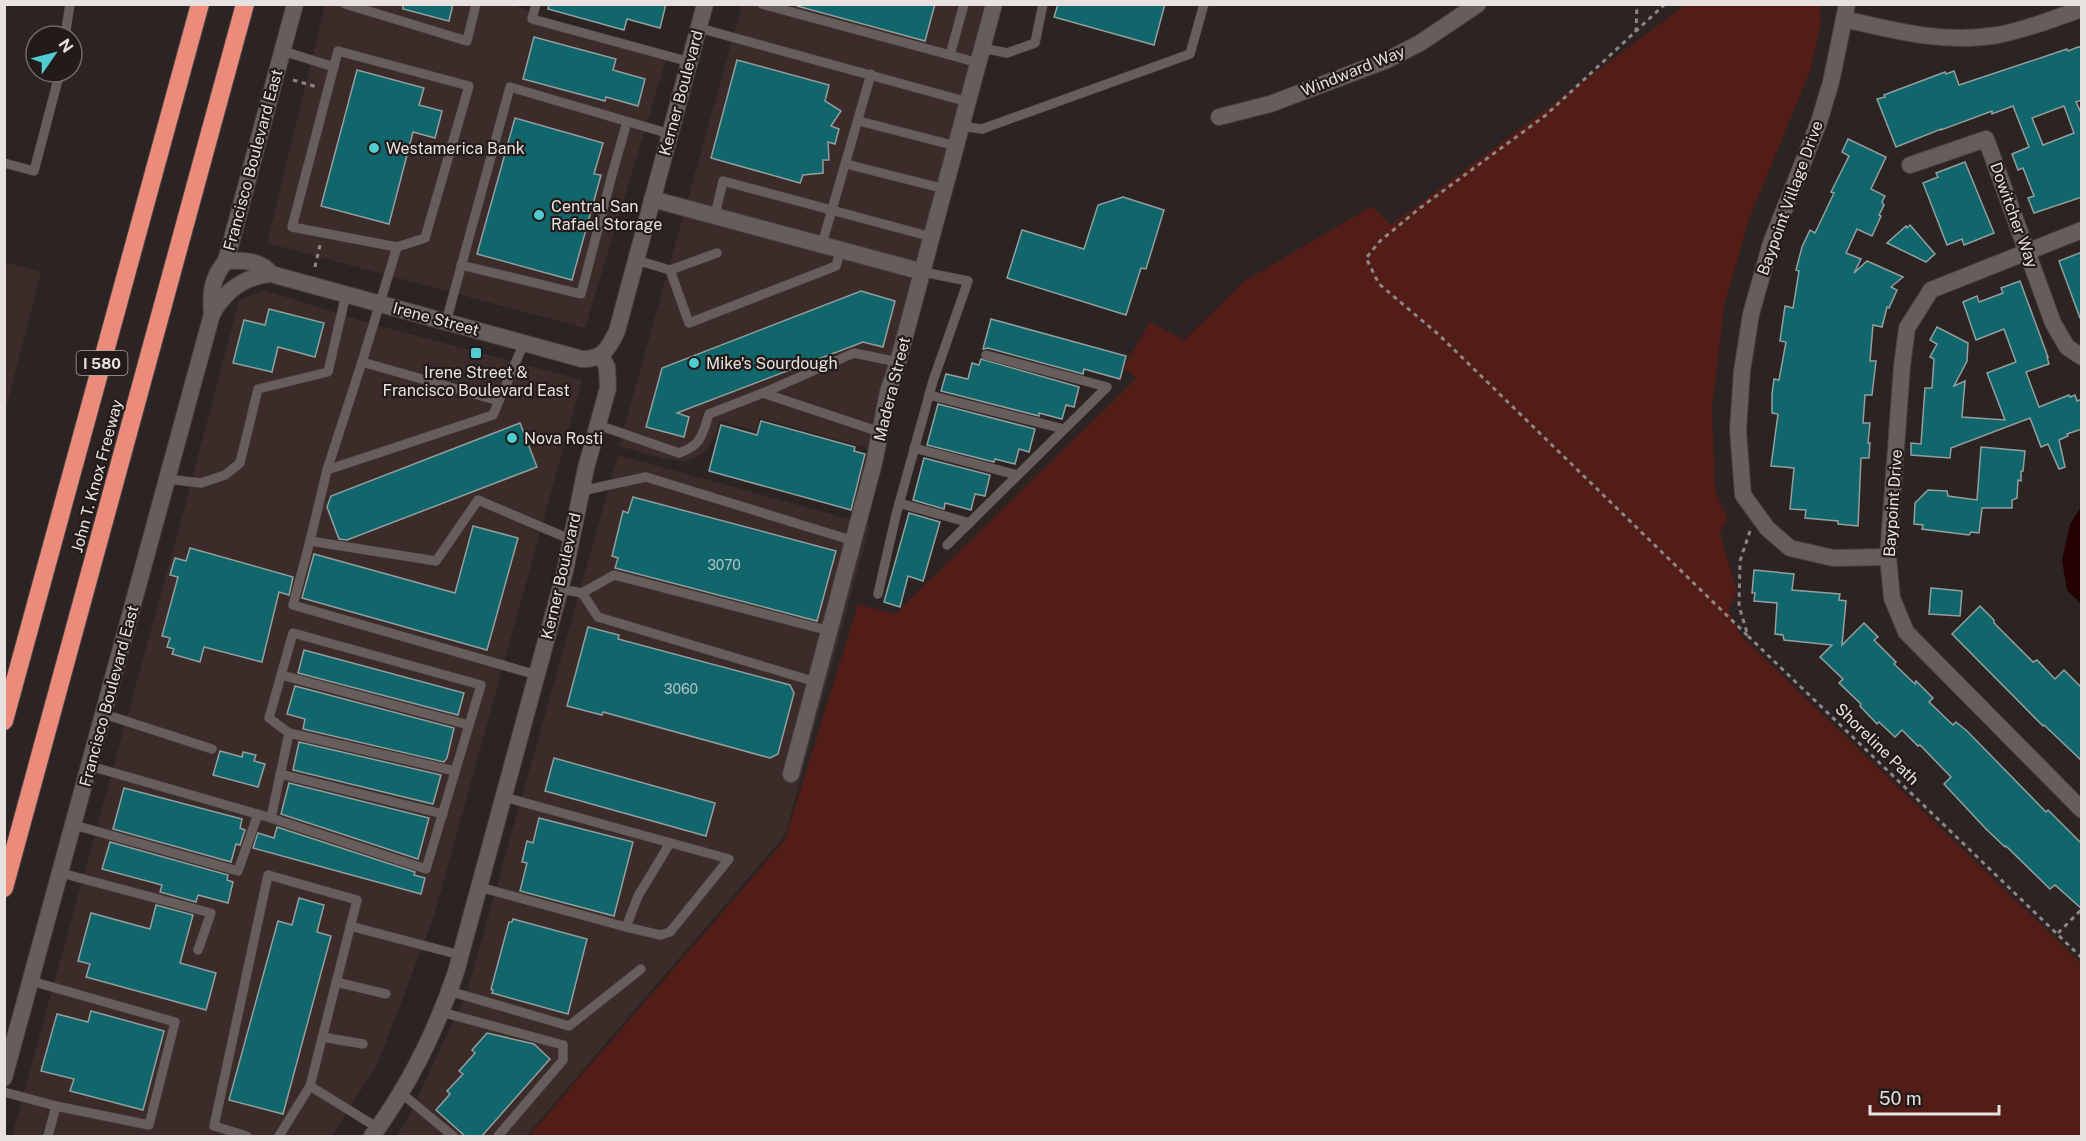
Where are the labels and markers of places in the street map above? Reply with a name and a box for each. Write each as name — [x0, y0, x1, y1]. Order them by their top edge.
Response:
place label: Westamerica Bank — [386, 139, 525, 158]
marker: Westamerica Bank — [367, 141, 381, 155]
place label: Central San Rafael Storage — [551, 197, 662, 234]
marker: Central San Rafael Storage — [532, 208, 546, 222]
marker: Irene Street & Francisco Boulevard East — [469, 346, 483, 360]
place label: Mike's Sourdough — [706, 354, 838, 373]
marker: Mike's Sourdough — [687, 356, 701, 370]
place label: Irene Street & Francisco Boulevard East — [382, 363, 570, 400]
place label: Nova Rosti — [524, 429, 603, 448]
marker: Nova Rosti — [505, 431, 519, 445]

